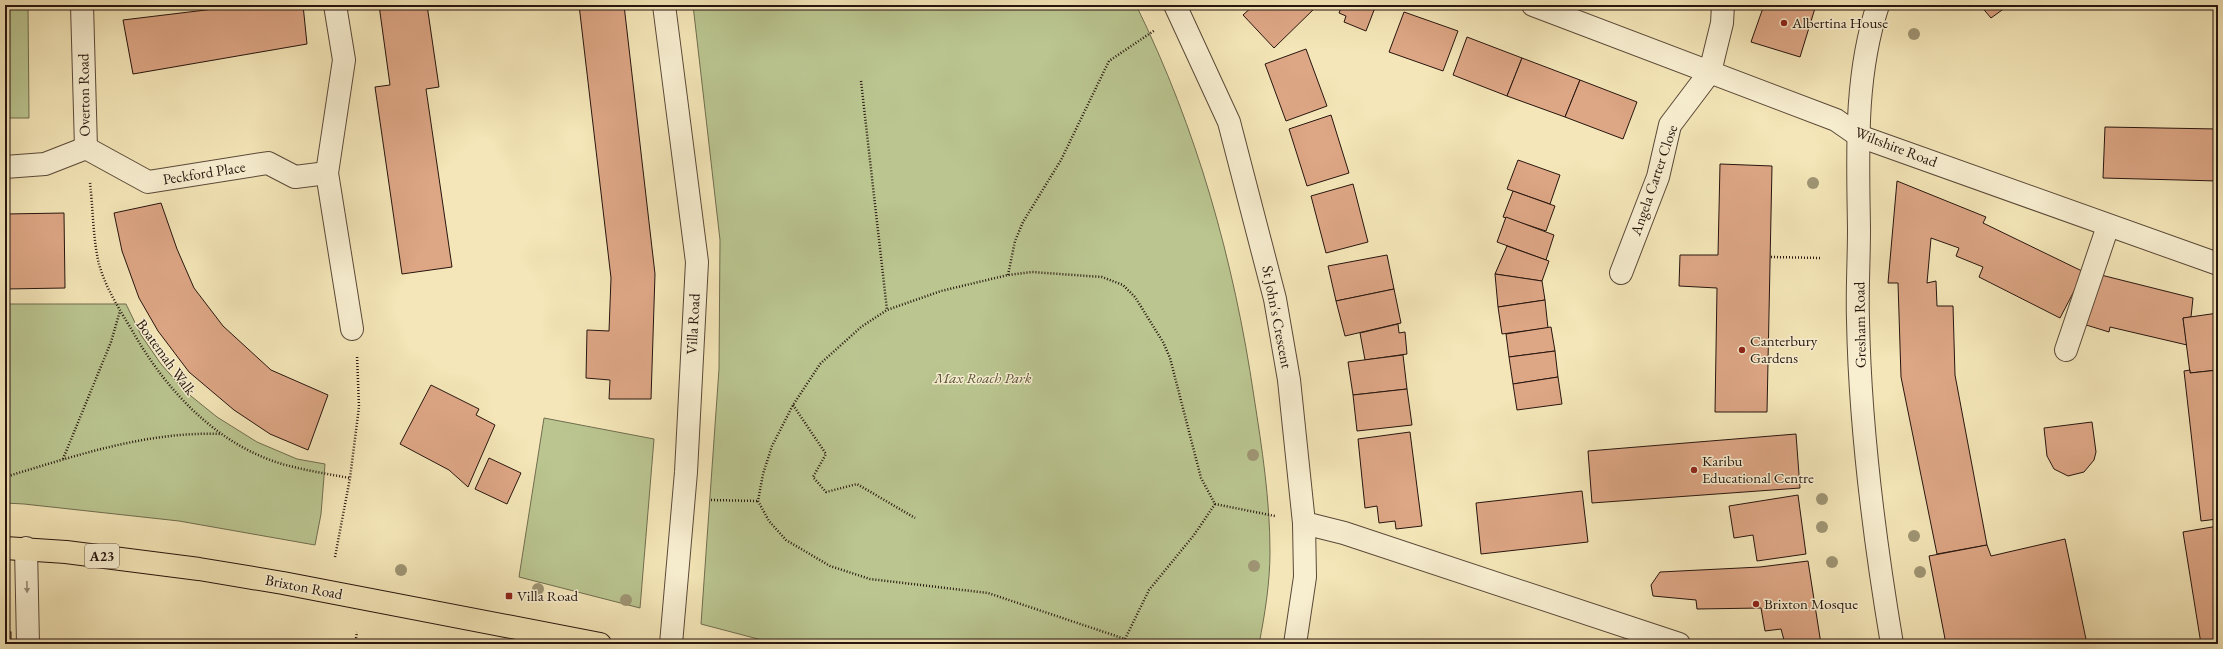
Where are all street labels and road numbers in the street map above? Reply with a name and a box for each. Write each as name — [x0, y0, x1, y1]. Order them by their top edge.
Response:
street label: Overton Road — [73, 53, 94, 137]
street label: Angela Carter Close — [1625, 122, 1681, 239]
street label: Wiltshire Road — [1852, 122, 1941, 171]
street label: Peckford Place — [161, 157, 247, 188]
street label: St John's Crescent — [1258, 264, 1297, 370]
street label: Gresham Road — [1849, 281, 1870, 368]
street label: Villa Road — [681, 293, 704, 355]
street label: Boatemah Walk — [132, 315, 201, 399]
road number: A23 — [85, 544, 119, 568]
street label: Brixton Road — [264, 570, 345, 603]

